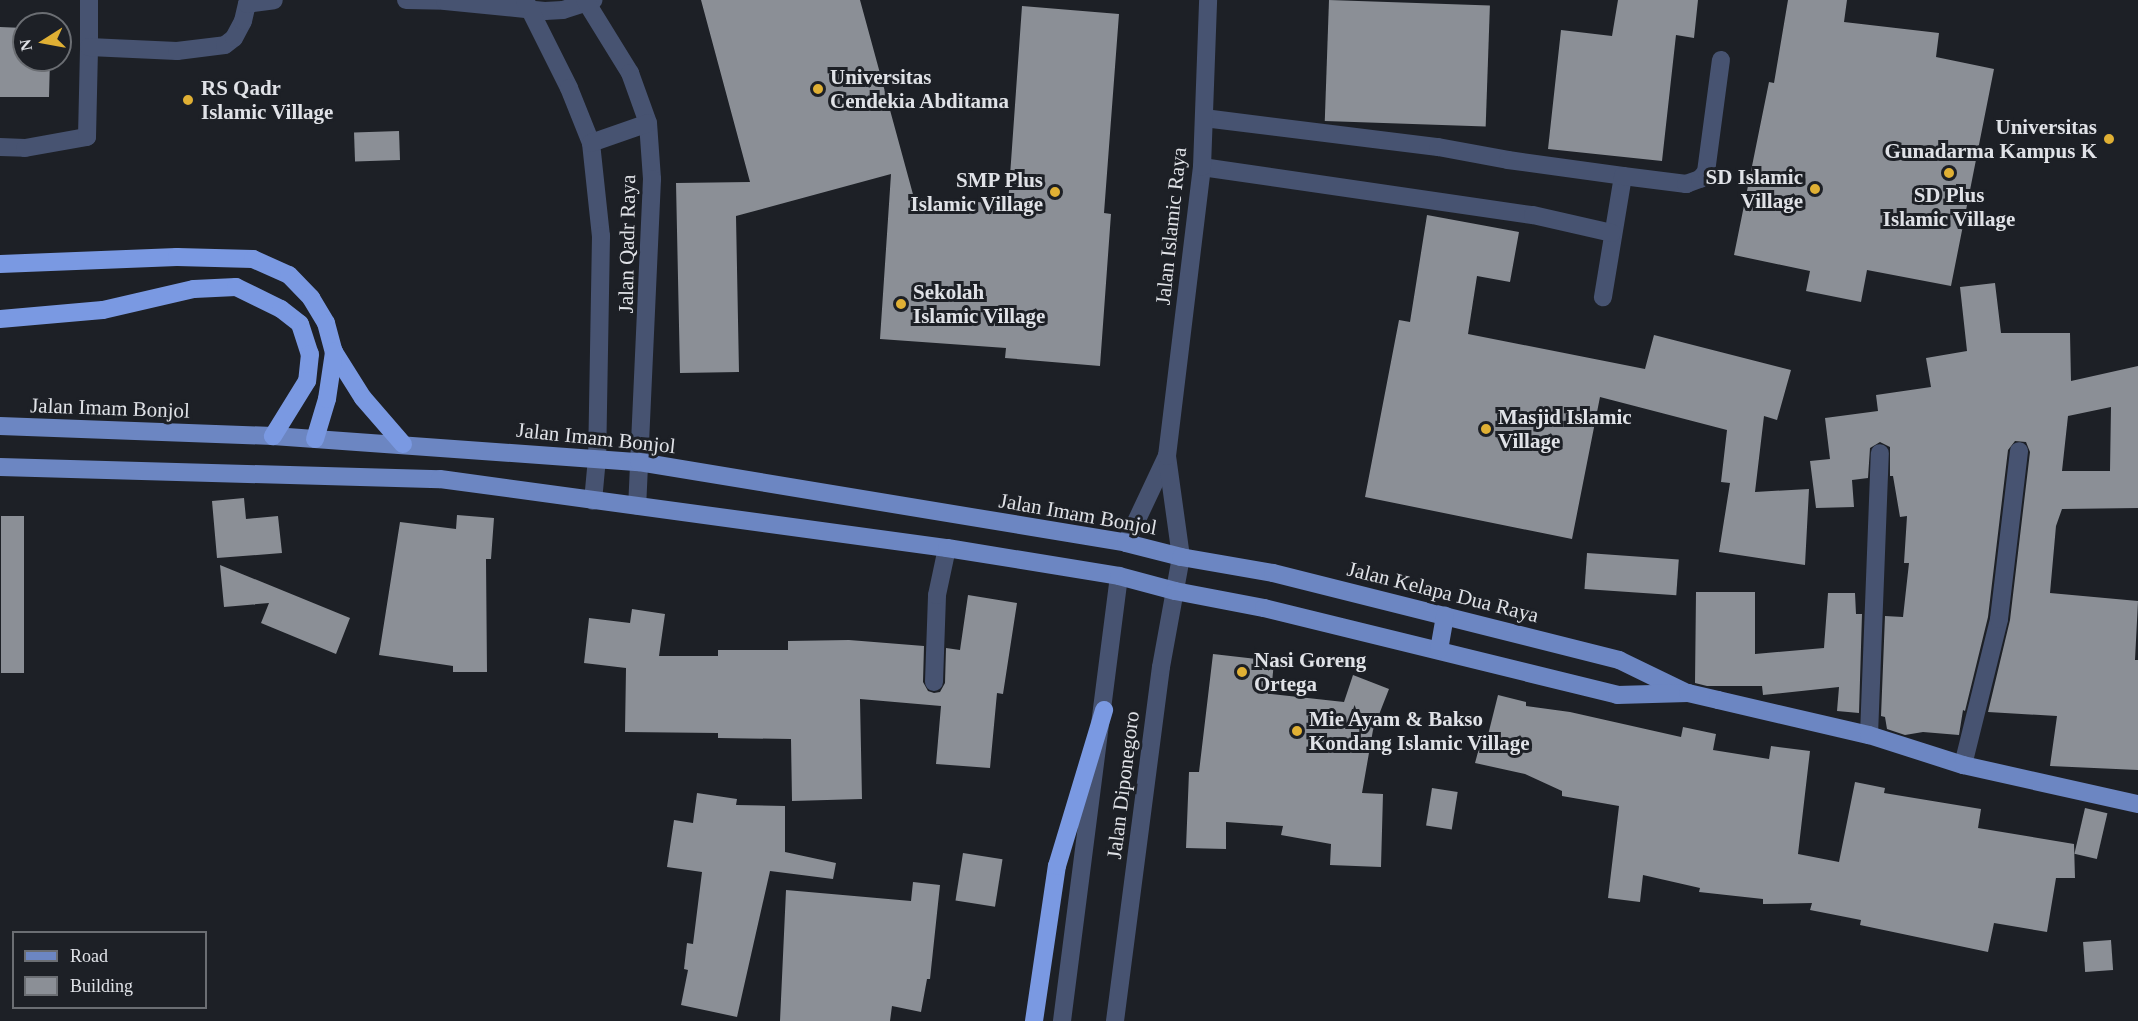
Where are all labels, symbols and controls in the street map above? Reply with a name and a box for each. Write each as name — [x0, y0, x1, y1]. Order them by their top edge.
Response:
north arrow — [12, 12, 72, 72]
text: N — [16, 38, 35, 52]
place label: Universitas Cendekia Abditama — [830, 64, 1010, 114]
place label: RS Qadr Islamic Village — [201, 75, 334, 125]
marker: Universitas Cendekia Abditama — [811, 82, 825, 96]
marker: RS Qadr Islamic Village — [179, 91, 197, 109]
place label: Universitas Gunadarma Kampus K — [1885, 114, 2097, 164]
marker: Universitas Gunadarma Kampus K — [2102, 132, 2116, 146]
street label: Jalan Islamic Raya — [1150, 146, 1192, 306]
place label: SD Islamic Village — [1706, 164, 1803, 214]
marker: SD Plus Islamic Village — [1942, 166, 1956, 180]
place label: SMP Plus Islamic Village — [910, 167, 1043, 217]
street label: Jalan Qadr Raya — [613, 174, 641, 314]
marker: SD Islamic Village — [1808, 182, 1822, 196]
place label: SD Plus Islamic Village — [1883, 182, 2015, 232]
marker: SMP Plus Islamic Village — [1048, 185, 1062, 199]
place label: Sekolah Islamic Village — [913, 279, 1046, 329]
marker: Sekolah Islamic Village — [894, 297, 908, 311]
street label: Jalan Imam Bonjol — [30, 393, 190, 423]
place label: Masjid Islamic Village — [1498, 404, 1632, 454]
street label: Jalan Imam Bonjol — [515, 417, 677, 459]
marker: Masjid Islamic Village — [1479, 422, 1493, 436]
street label: Jalan Imam Bonjol — [997, 488, 1159, 540]
street label: Jalan Kelapa Dua Raya — [1345, 556, 1541, 628]
place label: Nasi Goreng Ortega — [1254, 647, 1366, 697]
marker: Nasi Goreng Ortega — [1235, 665, 1249, 679]
place label: Mie Ayam & Bakso Kondang Islamic Village — [1309, 706, 1530, 756]
street label: Jalan Diponegoro — [1101, 710, 1145, 860]
marker: Mie Ayam & Bakso Kondang Islamic Village — [1290, 724, 1304, 738]
legend — [12, 931, 207, 1009]
text: Road — [70, 946, 108, 966]
text: Building — [70, 976, 133, 996]

